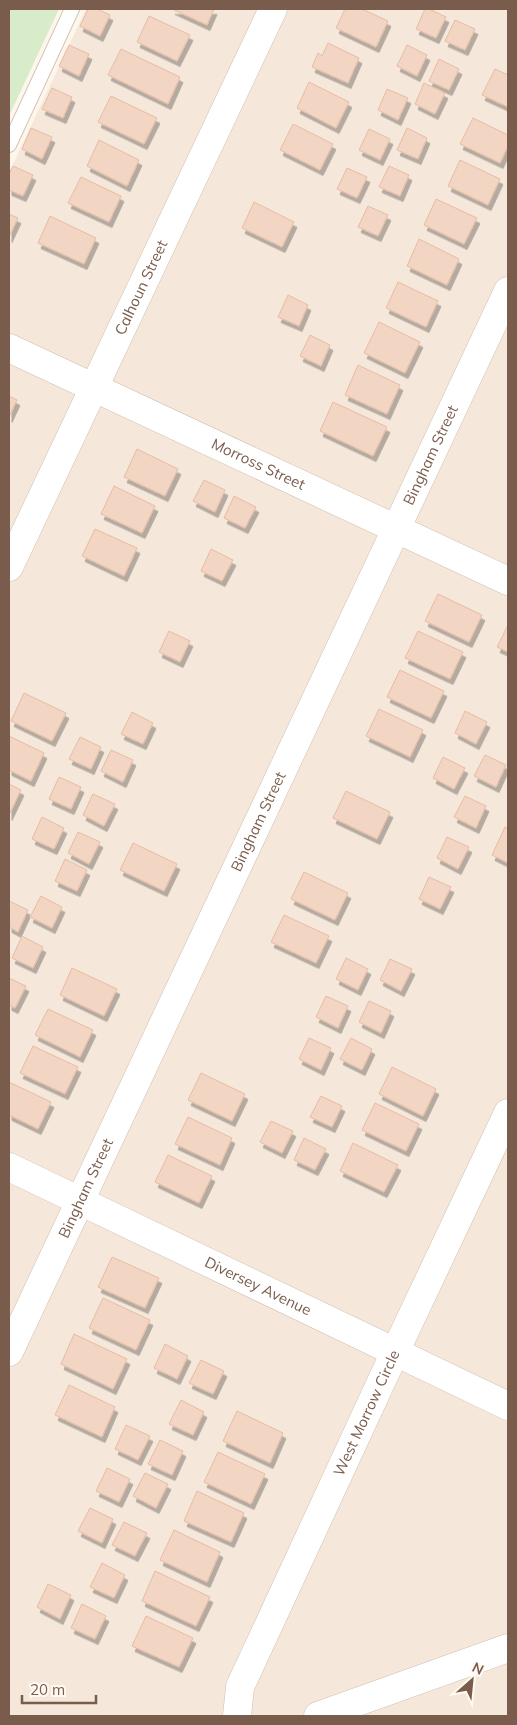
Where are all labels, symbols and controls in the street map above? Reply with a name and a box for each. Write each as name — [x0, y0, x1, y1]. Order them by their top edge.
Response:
street label: Calhoun Street — [110, 237, 171, 338]
street label: Bingham Street — [399, 402, 462, 508]
street label: Morross Street — [209, 434, 308, 494]
street label: Bingham Street — [226, 769, 290, 874]
street label: Bingham Street — [54, 1135, 117, 1241]
street label: Diversey Avenue — [202, 1252, 315, 1319]
street label: West Morrow Circle — [329, 1347, 404, 1479]
north arrow — [447, 1655, 497, 1705]
text: N — [469, 1658, 487, 1679]
scale bar — [22, 1672, 96, 1704]
text: 20 m — [30, 1680, 65, 1699]

